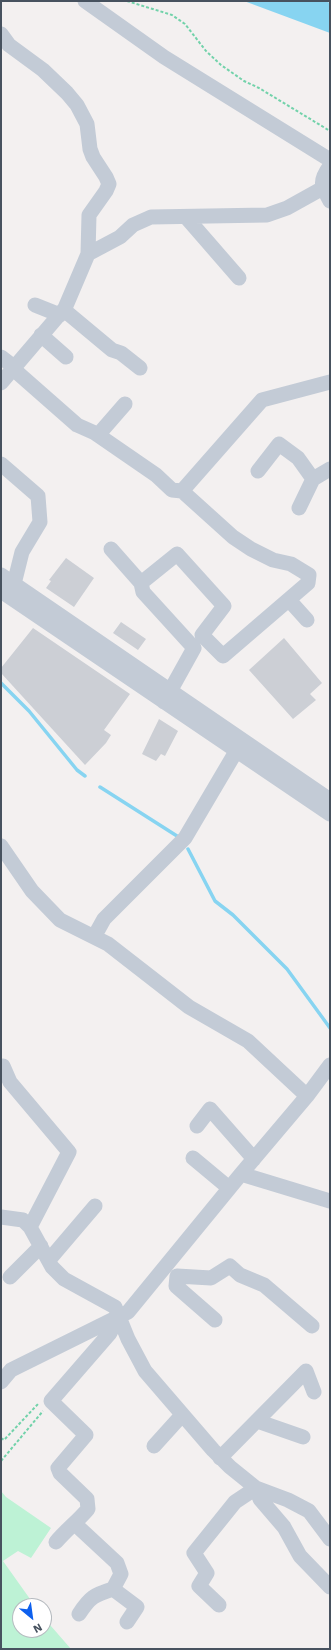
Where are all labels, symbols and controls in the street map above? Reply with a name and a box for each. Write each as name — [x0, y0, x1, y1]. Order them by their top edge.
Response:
north arrow — [12, 1598, 52, 1638]
text: N — [31, 1620, 44, 1636]

